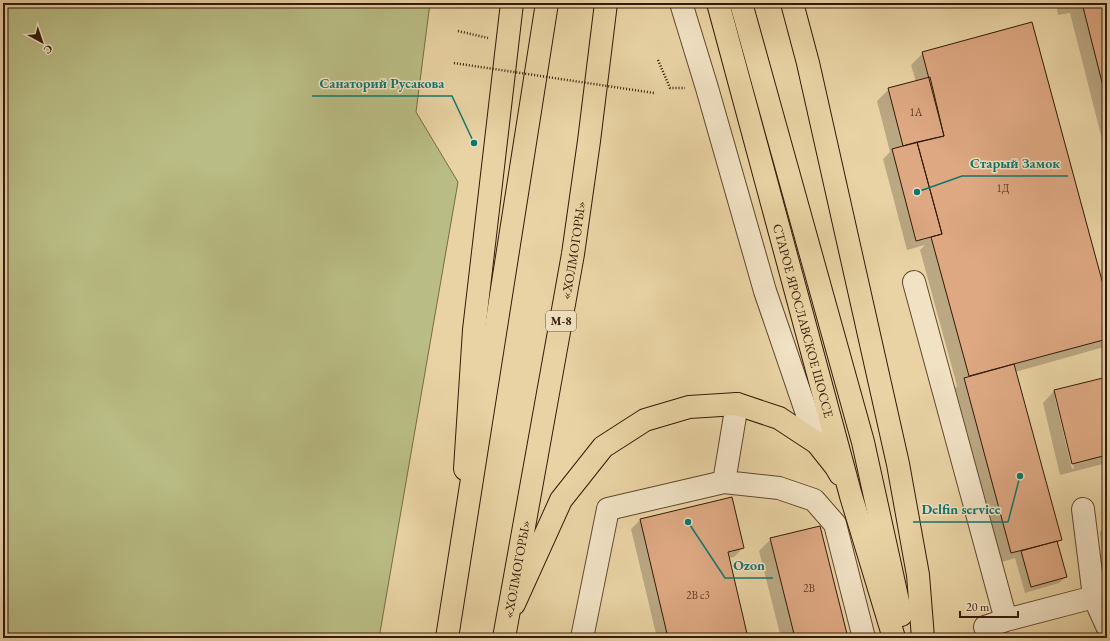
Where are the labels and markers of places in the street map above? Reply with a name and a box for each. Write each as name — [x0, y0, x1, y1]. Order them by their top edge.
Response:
callout: Санаторий Русакова — [312, 70, 452, 96]
callout: Старый Замок — [962, 150, 1068, 176]
callout: Delfin service — [913, 496, 1008, 522]
callout: Ozon — [725, 552, 773, 578]

